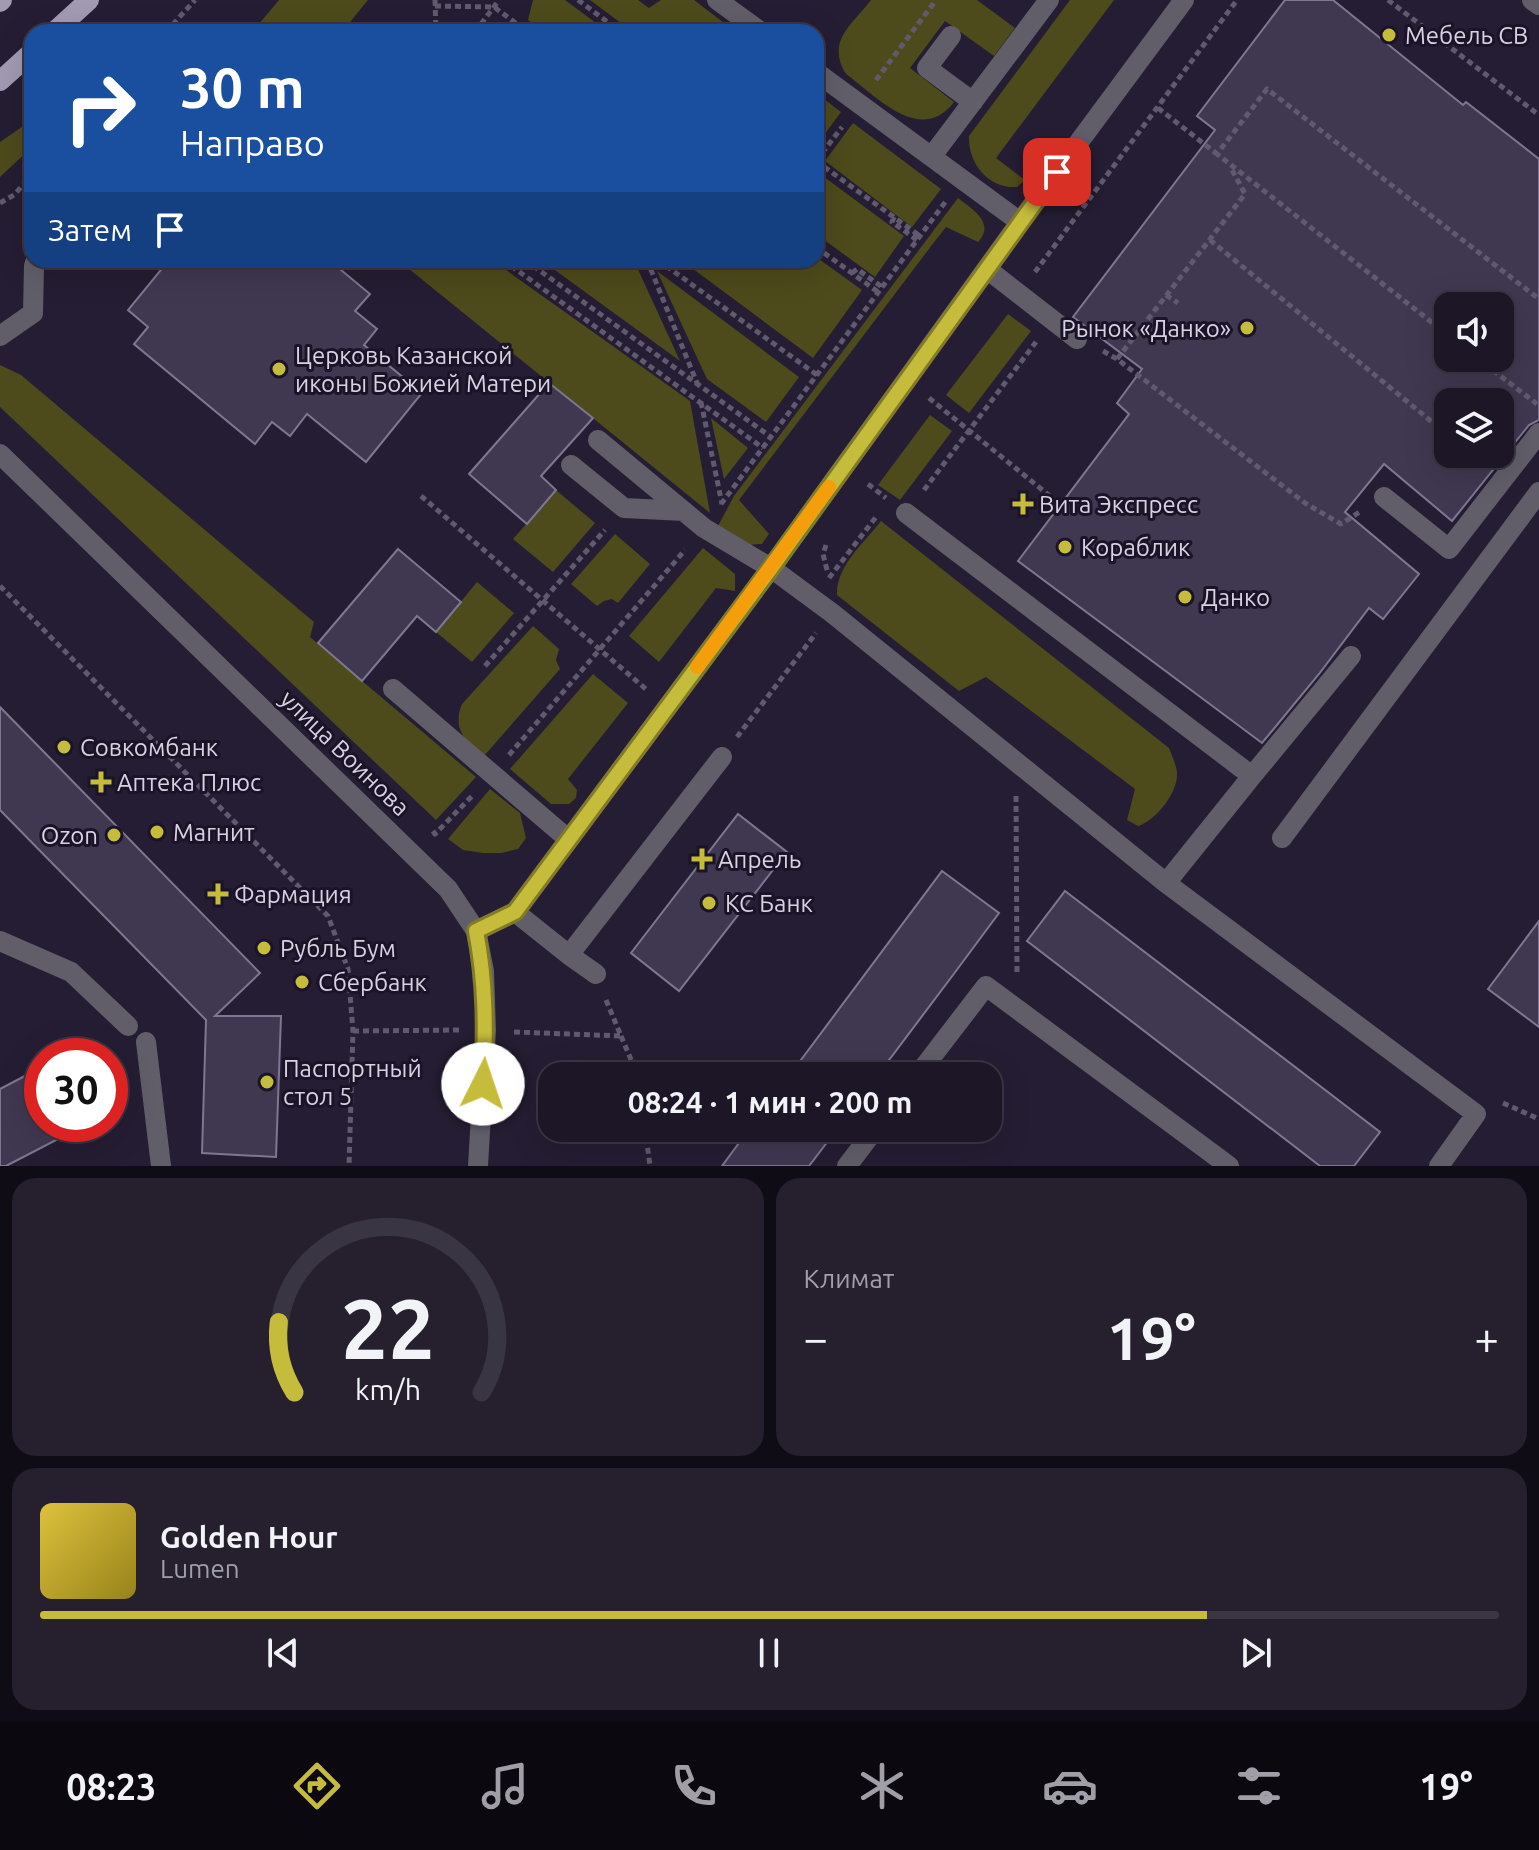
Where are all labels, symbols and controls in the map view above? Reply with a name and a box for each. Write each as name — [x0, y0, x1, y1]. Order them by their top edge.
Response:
place label: Мебель СВ — [1405, 22, 1528, 49]
marker: Мебель СВ — [1380, 26, 1398, 44]
icon: right — [48, 56, 152, 160]
text: 30 m — [180, 56, 305, 119]
text: Направо — [180, 122, 325, 163]
pin — [1023, 138, 1091, 206]
icon: arrive — [1035, 150, 1079, 194]
icon: arrive — [148, 208, 192, 252]
text: Затем — [48, 213, 132, 247]
map controls — [1434, 292, 1514, 468]
button: sound — [1434, 292, 1514, 372]
place label: Рынок «Данко» — [1061, 315, 1231, 342]
marker: Рынок «Данко» — [1238, 319, 1256, 337]
place label: Церковь Казанской иконы Божией Матери — [295, 342, 551, 397]
marker: Церковь Казанской иконы Божией Матери — [270, 360, 288, 378]
button: layers — [1434, 388, 1514, 468]
place label: Вита Экспресс — [1039, 491, 1198, 518]
marker: Вита Экспресс — [1014, 495, 1032, 513]
place label: Кораблик — [1081, 534, 1190, 561]
marker: Кораблик — [1056, 538, 1074, 556]
place label: Данко — [1201, 584, 1270, 611]
marker: Данко — [1176, 588, 1194, 606]
street label: улица Воинова — [275, 685, 415, 821]
place label: Совкомбанк — [80, 734, 218, 761]
marker: Совкомбанк — [55, 738, 73, 756]
place label: Аптека Плюс — [117, 769, 261, 796]
marker: Аптека Плюс — [92, 773, 110, 791]
place label: Магнит — [173, 819, 255, 846]
place label: Ozon — [41, 822, 98, 849]
marker: Магнит — [148, 823, 166, 841]
marker: Ozon — [105, 826, 123, 844]
place label: Апрель — [718, 846, 801, 873]
marker: Апрель — [693, 850, 711, 868]
place label: Фармация — [234, 881, 352, 908]
marker: Фармация — [209, 885, 227, 903]
place label: КС Банк — [725, 890, 813, 917]
marker: КС Банк — [700, 894, 718, 912]
place label: Рубль Бум — [280, 935, 396, 962]
marker: Рубль Бум — [255, 939, 273, 957]
place label: Сбербанк — [318, 969, 427, 996]
marker: Сбербанк — [293, 973, 311, 991]
speed limit sign: 30 — [24, 1038, 128, 1142]
position arrow — [441, 1042, 525, 1126]
place label: Паспортный стол 5 — [283, 1055, 422, 1110]
marker: Паспортный стол 5 — [258, 1073, 276, 1091]
text: 08:24 · 1 мин · 200 m — [628, 1085, 912, 1119]
text: Климат — [804, 1264, 894, 1293]
text: 22 — [341, 1281, 435, 1375]
text: 19° — [1107, 1304, 1196, 1371]
text: − — [804, 1313, 828, 1362]
text: + — [1474, 1313, 1499, 1362]
text: km/h — [355, 1373, 421, 1405]
text: Golden Hour — [160, 1520, 338, 1554]
text: Lumen — [160, 1554, 240, 1583]
icon: previous — [261, 1631, 305, 1675]
icon: pause — [747, 1631, 791, 1675]
icon: next — [1234, 1631, 1278, 1675]
icon: directions — [289, 1758, 345, 1814]
icon: music — [477, 1758, 533, 1814]
icon: phone — [666, 1758, 722, 1814]
icon: climate — [854, 1758, 910, 1814]
icon: car — [1042, 1758, 1098, 1814]
icon: filters — [1231, 1758, 1287, 1814]
text: 08:23 — [66, 1766, 156, 1807]
text: 19° — [1419, 1766, 1473, 1807]

